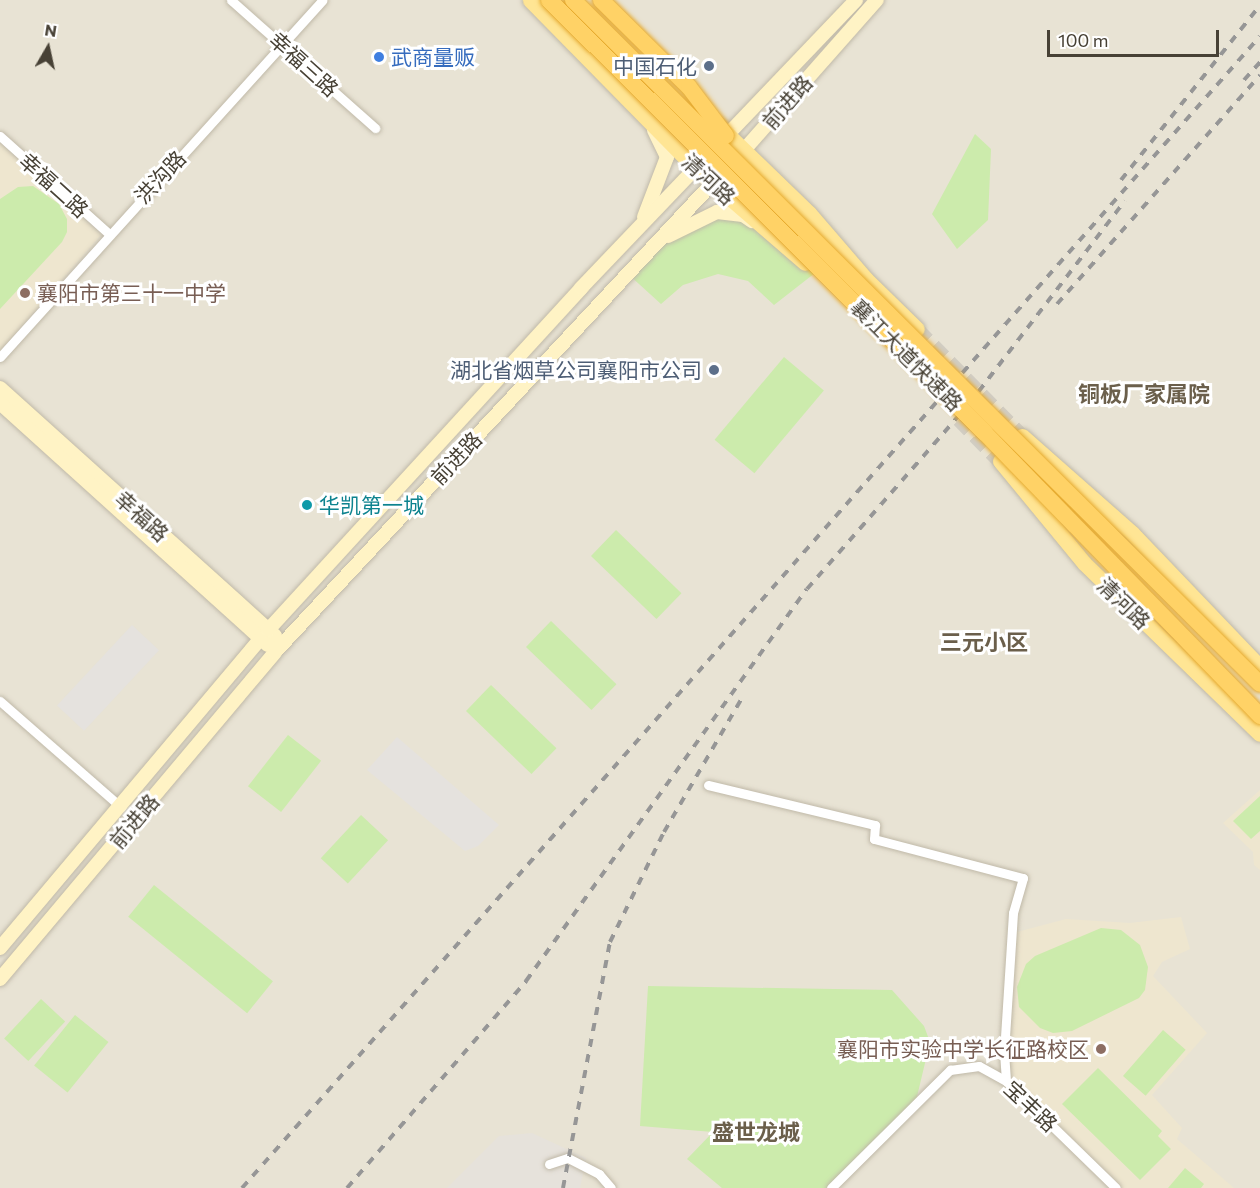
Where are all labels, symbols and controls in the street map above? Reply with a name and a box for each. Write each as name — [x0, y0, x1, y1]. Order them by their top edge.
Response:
north arrow — [18, 18, 78, 78]
scale bar — [1050, 18, 1222, 56]
text: N — [43, 19, 58, 40]
street label: 幸福三路 — [264, 27, 344, 101]
text: 100 m — [1058, 29, 1108, 51]
place label: 武商量贩 — [391, 44, 475, 70]
marker: 武商量贩 — [372, 50, 386, 64]
place label: 中国石化 — [613, 53, 697, 79]
marker: 中国石化 — [702, 59, 716, 73]
street label: 前进路 — [757, 70, 817, 134]
street label: 洪沟路 — [129, 145, 191, 209]
street label: 幸福二路 — [14, 148, 94, 222]
street label: 清河路 — [677, 148, 741, 210]
place label: 襄阳市第三十一中学 — [37, 280, 226, 306]
marker: 襄阳市第三十一中学 — [18, 286, 32, 300]
street label: 襄江大道快速路 — [846, 294, 968, 416]
place label: 湖北省烟草公司襄阳市公司 — [450, 357, 702, 383]
marker: 湖北省烟草公司襄阳市公司 — [707, 363, 721, 377]
district label: 铜板厂家属院 — [1078, 381, 1210, 407]
street label: 前进路 — [425, 426, 487, 490]
street label: 幸福路 — [110, 486, 174, 546]
place label: 华凯第一城 — [319, 492, 424, 518]
marker: 华凯第一城 — [300, 498, 314, 512]
street label: 清河路 — [1093, 572, 1155, 634]
district label: 三元小区 — [940, 629, 1028, 655]
street label: 前进路 — [104, 789, 164, 853]
place label: 襄阳市实验中学长征路校区 — [837, 1036, 1089, 1062]
marker: 襄阳市实验中学长征路校区 — [1094, 1042, 1108, 1056]
street label: 宝丰路 — [999, 1075, 1063, 1137]
district label: 盛世龙城 — [712, 1119, 800, 1145]

